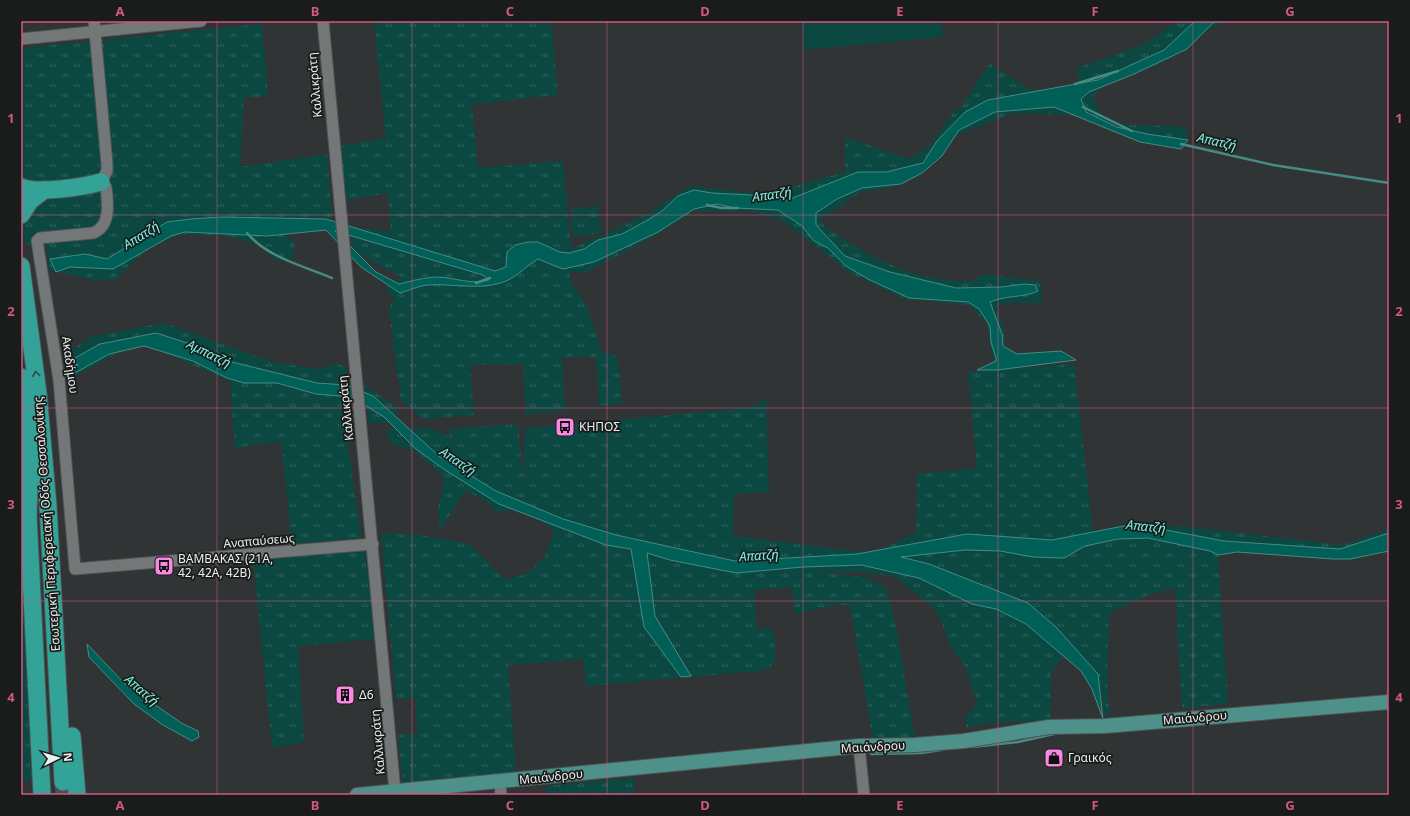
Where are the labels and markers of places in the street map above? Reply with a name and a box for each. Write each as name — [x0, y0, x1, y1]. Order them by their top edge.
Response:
bus stop icon: ΚΗΠΟΣ — [554, 416, 576, 438]
place label: ΚΗΠΟΣ — [579, 418, 620, 435]
place label: ΒΑΜΒΑΚΑΣ (21Α, 42, 42Α, 42Β) — [178, 550, 273, 581]
bus stop icon: ΒΑΜΒΑΚΑΣ (21Α, 42, 42Α, 42Β) — [153, 555, 175, 577]
building icon: Δ6 — [334, 684, 356, 706]
place label: Δ6 — [359, 686, 374, 703]
shop icon: Γραικός — [1043, 747, 1065, 769]
place label: Γραικός — [1068, 749, 1112, 766]

